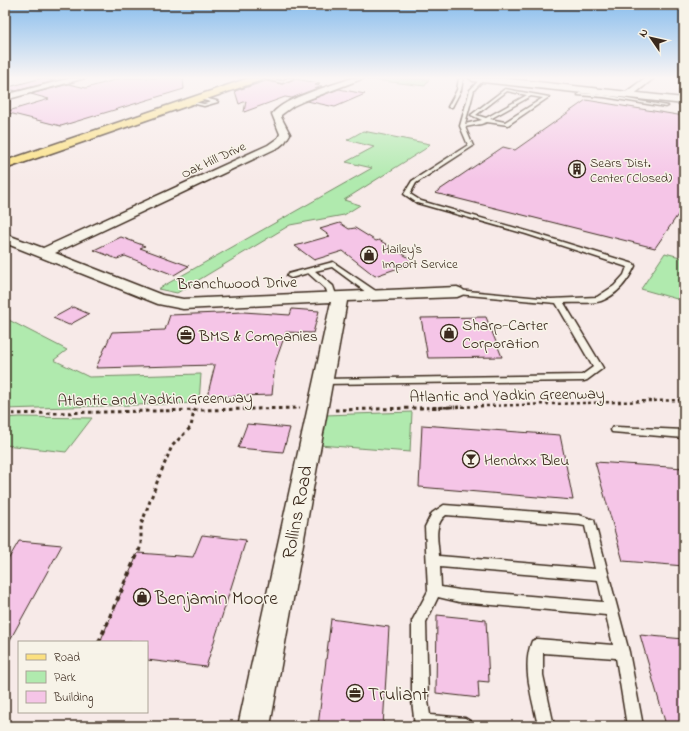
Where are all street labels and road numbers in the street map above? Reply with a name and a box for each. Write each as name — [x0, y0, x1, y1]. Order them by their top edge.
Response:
street label: Oak Hill Drive — [178, 137, 249, 184]
street label: Branchwood Drive — [176, 271, 298, 297]
street label: Atlantic and Yadkin Greenway — [409, 382, 605, 410]
street label: Atlantic and Yadkin Greenway — [57, 386, 253, 414]
street label: Rollins Road — [276, 463, 321, 562]

